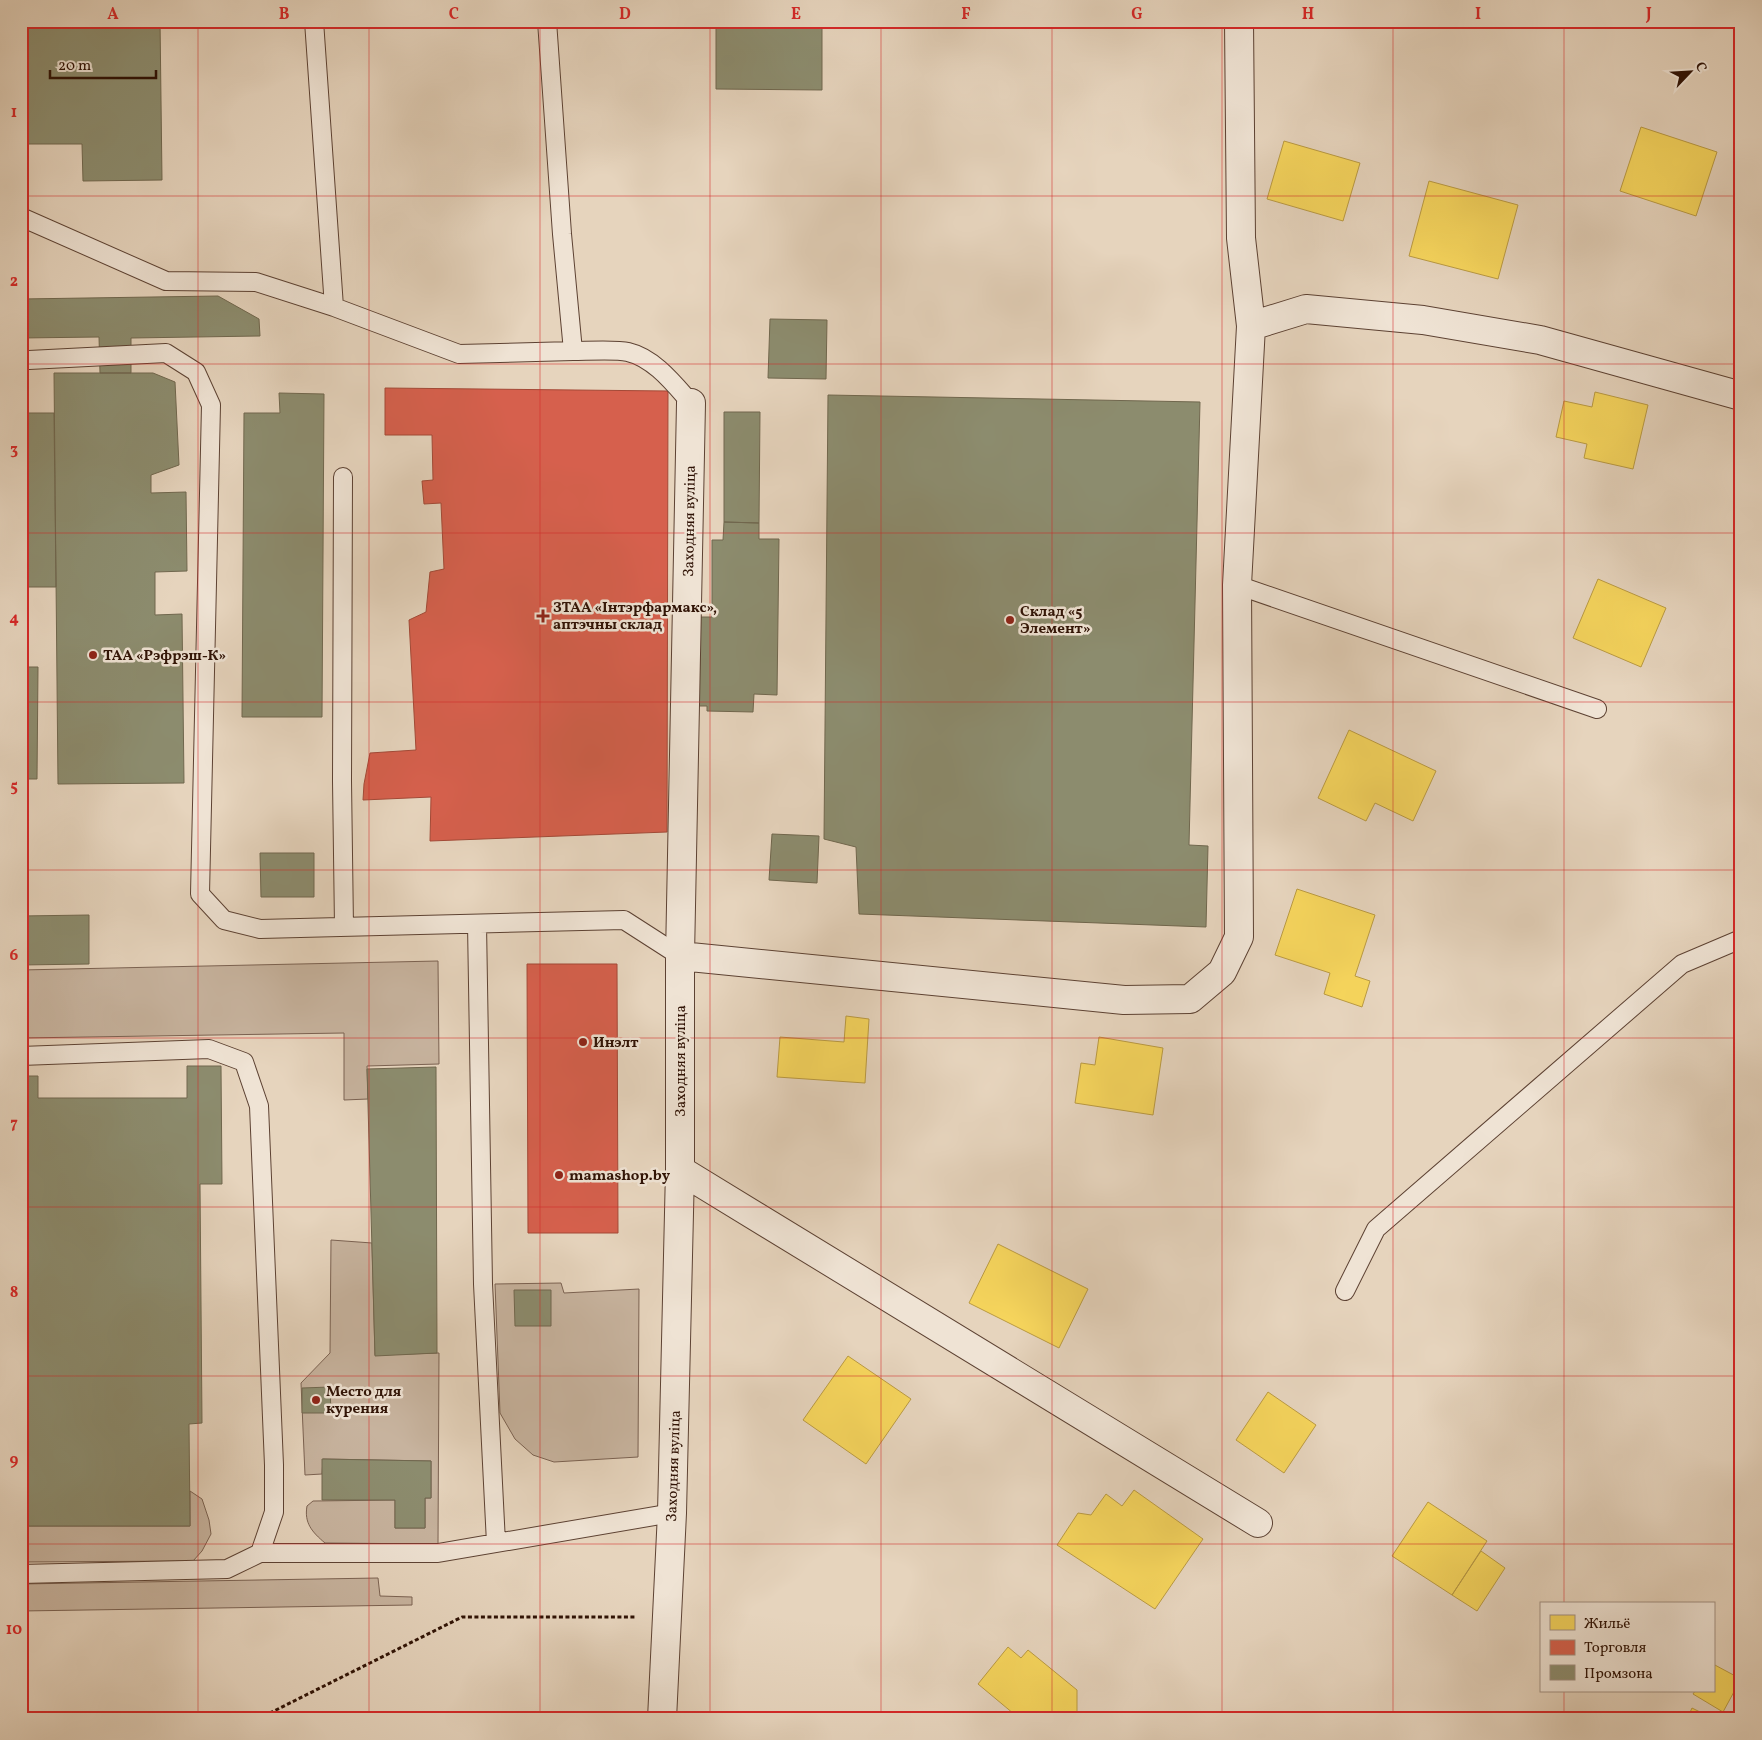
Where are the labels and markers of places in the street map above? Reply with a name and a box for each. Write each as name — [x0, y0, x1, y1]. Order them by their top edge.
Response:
place label: ЗТАА «Інтэрфармакс», аптэчны склад — [553, 598, 717, 636]
place label: Склад «5 Элемент» — [1020, 602, 1091, 640]
marker: ЗТАА «Інтэрфармакс», аптэчны склад — [537, 610, 549, 622]
marker: Склад «5 Элемент» — [1004, 614, 1016, 626]
place label: ТАА «Рэфрэш-К» — [103, 646, 226, 667]
marker: ТАА «Рэфрэш-К» — [87, 649, 99, 661]
place label: Инэлт — [593, 1033, 639, 1054]
marker: Инэлт — [577, 1036, 589, 1048]
place label: mamashop.by — [569, 1166, 671, 1187]
marker: mamashop.by — [553, 1169, 565, 1181]
place label: Место для курения — [326, 1382, 402, 1420]
marker: Место для курения — [310, 1394, 322, 1406]

